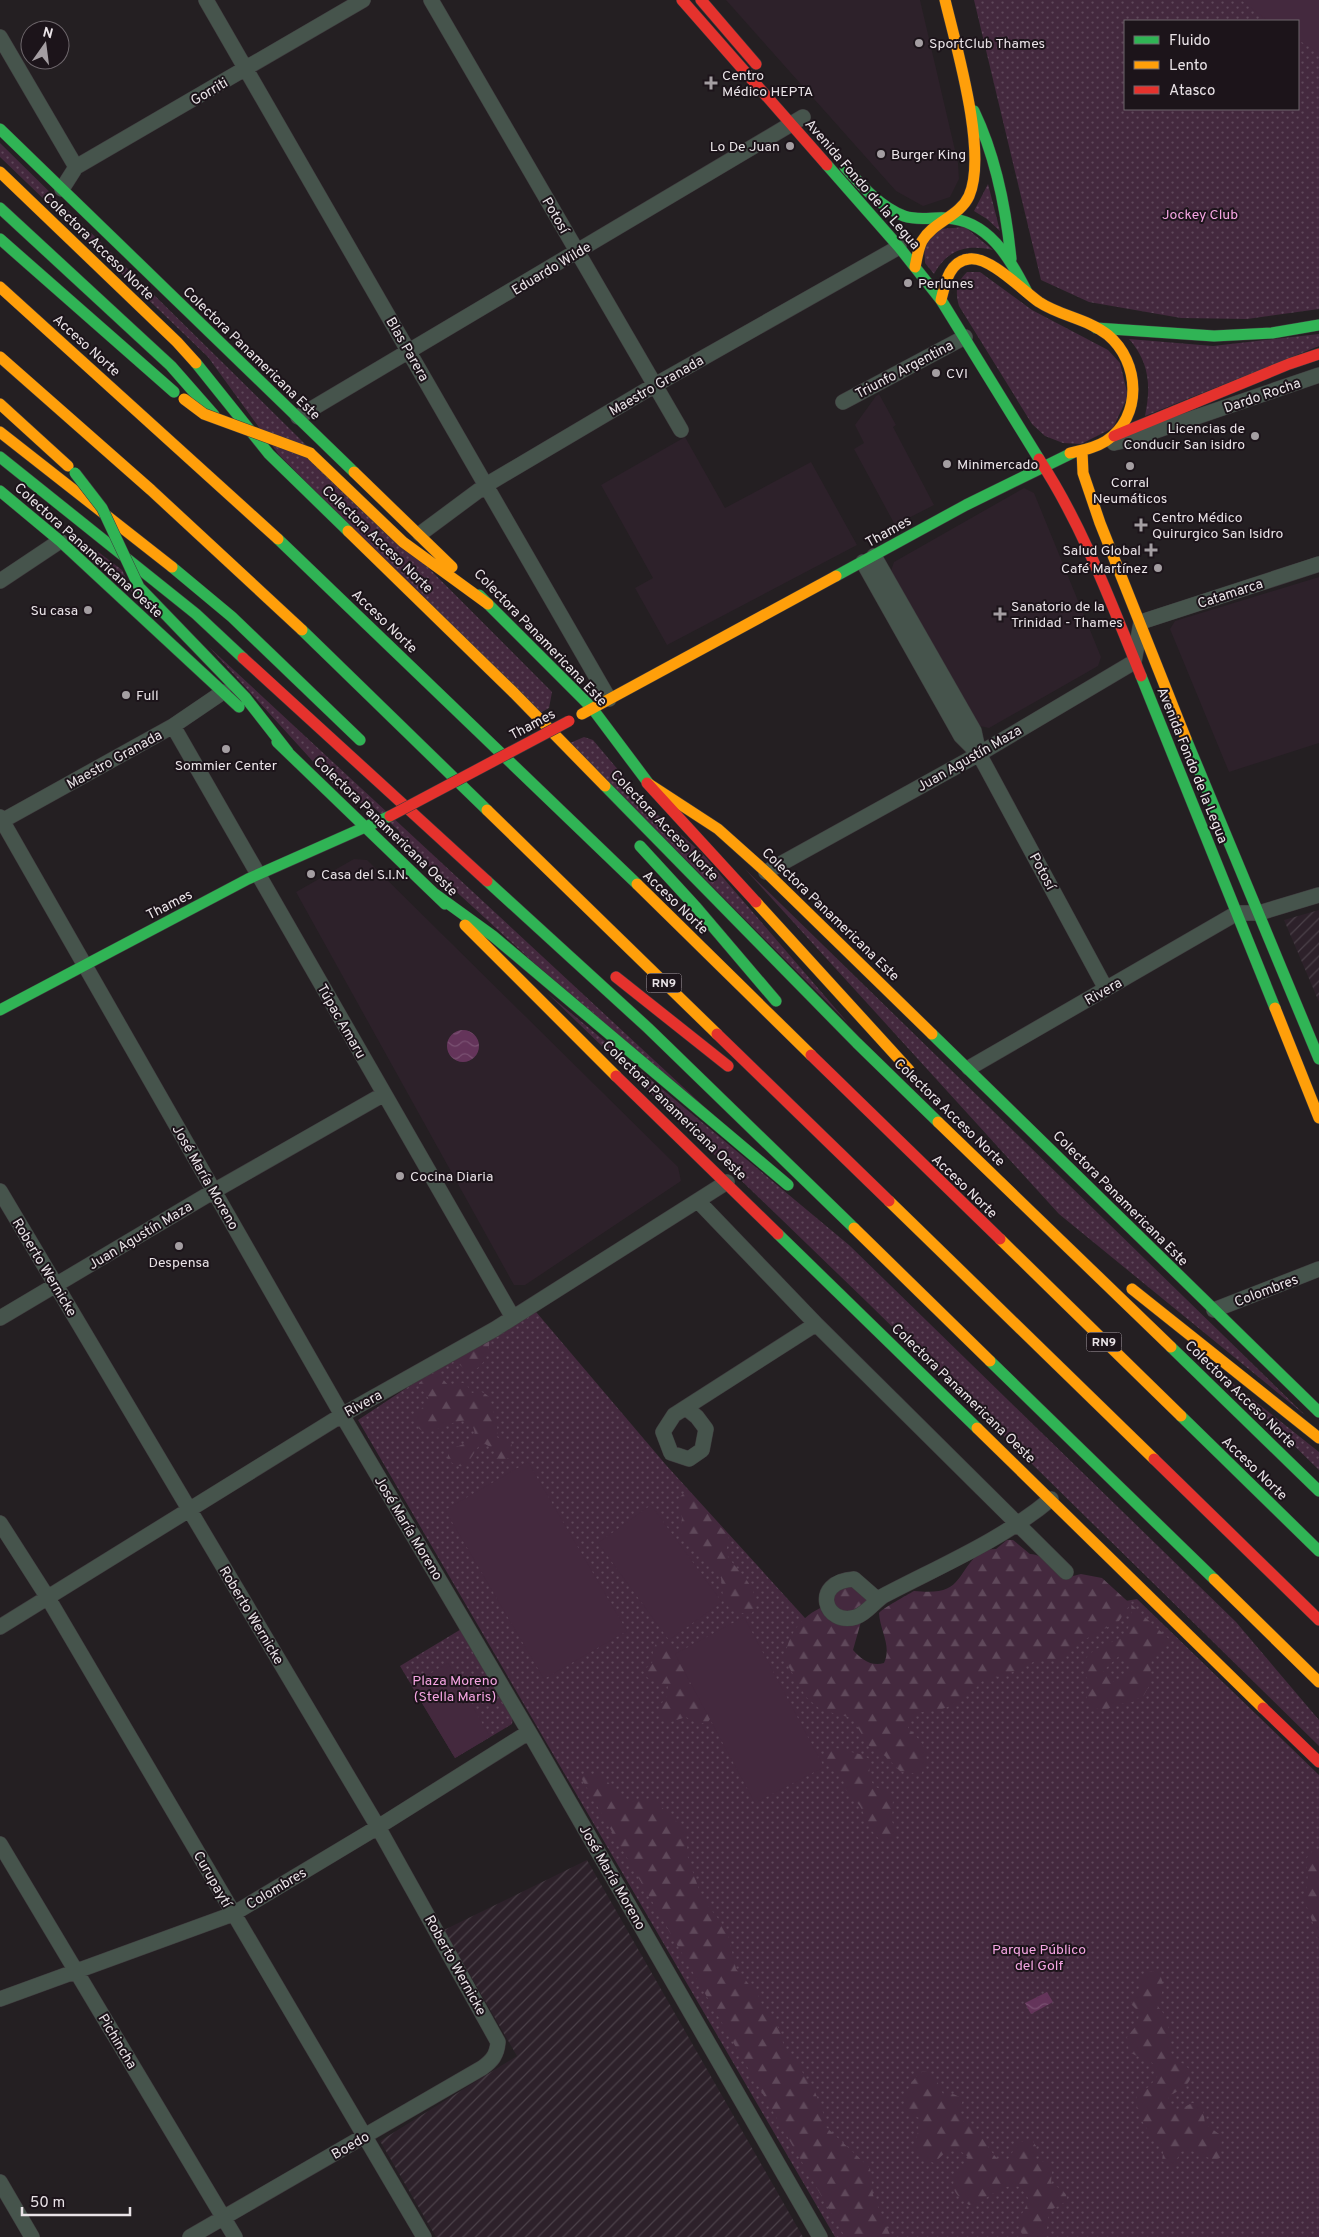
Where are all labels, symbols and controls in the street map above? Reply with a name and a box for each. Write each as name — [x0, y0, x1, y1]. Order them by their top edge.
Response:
north arrow — [20, 20, 70, 70]
legend — [1124, 20, 1299, 110]
text: N — [41, 24, 55, 43]
text: Fluido — [1169, 32, 1210, 51]
place label: SportClub Thames — [929, 36, 1045, 53]
marker: SportClub Thames — [913, 37, 925, 49]
text: Lento — [1169, 57, 1208, 76]
place label: Centro Médico HEPTA — [722, 68, 813, 101]
street label: Gorriti — [188, 75, 231, 110]
marker: Centro Médico HEPTA — [704, 76, 718, 90]
text: Atasco — [1169, 82, 1215, 101]
street label: Avenida Fondo de la Legua — [801, 116, 923, 254]
place label: Lo De Juan — [710, 139, 780, 156]
marker: Lo De Juan — [784, 140, 796, 152]
place label: Burger King — [891, 147, 966, 164]
marker: Burger King — [875, 148, 887, 160]
street label: Colectora Acceso Norte — [39, 190, 157, 305]
street label: Potosí — [537, 194, 573, 238]
park label: Jockey Club — [1162, 207, 1238, 224]
street label: Eduardo Wilde — [509, 239, 594, 300]
place label: Perlunes — [918, 276, 974, 293]
marker: Perlunes — [902, 277, 914, 289]
street label: Colectora Panamericana Este — [179, 284, 323, 424]
street label: Acceso Norte — [49, 312, 123, 381]
street label: Blas Parera — [381, 315, 432, 385]
street label: Triunfo Argentina — [853, 337, 956, 403]
street label: Maestro Granada — [606, 352, 707, 420]
place label: CVI — [946, 366, 968, 383]
marker: CVI — [930, 367, 942, 379]
street label: Dardo Rocha — [1222, 375, 1303, 418]
place label: Licencias de Conducir San isidro — [1124, 421, 1245, 454]
marker: Licencias de Conducir San isidro — [1249, 430, 1261, 442]
place label: Minimercado — [957, 457, 1038, 474]
marker: Minimercado — [941, 458, 953, 470]
marker: Corral Neumáticos — [1124, 460, 1136, 472]
place label: Corral Neumáticos — [1093, 475, 1167, 508]
street label: Colectora Panamericana Oeste — [10, 480, 166, 622]
street label: Colectora Acceso Norte — [318, 483, 436, 598]
place label: Centro Médico Quirurgico San Isidro — [1152, 510, 1284, 543]
street label: Thames — [863, 513, 915, 552]
marker: Centro Médico Quirurgico San Isidro — [1134, 518, 1148, 532]
place label: Salud Global — [1062, 543, 1141, 560]
marker: Salud Global — [1145, 544, 1157, 556]
place label: Café Martínez — [1061, 561, 1148, 578]
marker: Café Martínez — [1152, 562, 1164, 574]
street label: Colectora Panamericana Este — [470, 566, 610, 710]
street label: Catamarca — [1196, 576, 1265, 613]
street label: Acceso Norte — [348, 587, 420, 658]
place label: Sanatorio de la Trinidad - Thames — [1011, 599, 1123, 632]
place label: Su casa — [30, 603, 78, 620]
marker: Su casa — [82, 604, 94, 616]
marker: Sanatorio de la Trinidad - Thames — [993, 607, 1007, 621]
street label: Avenida Fondo de la Legua — [1152, 685, 1231, 846]
place label: Full — [136, 688, 159, 705]
marker: Full — [120, 689, 132, 701]
street label: Thames — [507, 706, 559, 744]
street label: Juan Agustín Maza — [914, 722, 1025, 796]
street label: Maestro Granada — [64, 727, 165, 794]
marker: Sommier Center — [220, 743, 232, 755]
street label: Colectora Panamericana Oeste — [309, 754, 461, 901]
place label: Sommier Center — [175, 758, 278, 775]
street label: Colectora Acceso Norte — [606, 767, 721, 885]
street label: Colectora Panamericana Este — [758, 845, 902, 985]
street label: Potosí — [1025, 850, 1059, 894]
place label: Casa del S.I.N. — [321, 867, 408, 884]
marker: Casa del S.I.N. — [305, 868, 317, 880]
street label: Acceso Norte — [639, 868, 711, 939]
street label: Thames — [144, 886, 196, 924]
road number: RN9 — [646, 974, 682, 992]
street label: Rivera — [1082, 975, 1125, 1010]
street label: Túpac Amaru — [313, 982, 369, 1062]
street label: Colectora Panamericana Oeste — [598, 1038, 750, 1185]
street label: Colectora Acceso Norte — [890, 1056, 1008, 1171]
street label: José María Moreno — [168, 1122, 242, 1233]
street label: Colectora Panamericana Este — [1049, 1128, 1191, 1270]
street label: Acceso Norte — [928, 1152, 1000, 1223]
place label: Cocina Diaria — [410, 1169, 493, 1186]
marker: Cocina Diaria — [394, 1170, 406, 1182]
street label: Juan Agustín Maza — [86, 1199, 196, 1274]
street label: Roberto Wernicke — [8, 1216, 80, 1320]
marker: Despensa — [173, 1240, 185, 1252]
place label: Despensa — [149, 1255, 209, 1272]
street label: Colombres — [1232, 1271, 1301, 1311]
street label: Colectora Panamericana Oeste — [887, 1321, 1039, 1468]
road number: RN9 — [1086, 1332, 1122, 1351]
street label: Colectora Acceso Norte — [1181, 1338, 1299, 1453]
street label: Rivera — [342, 1387, 385, 1421]
street label: Acceso Norte — [1218, 1434, 1290, 1505]
street label: José María Moreno — [370, 1474, 446, 1584]
street label: Roberto Wernicke — [215, 1564, 287, 1668]
park label: Plaza Moreno (Stella Maris) — [412, 1673, 498, 1706]
street label: José María Moreno — [575, 1822, 649, 1933]
street label: Curupaytí — [189, 1849, 235, 1912]
street label: Colombres — [244, 1865, 310, 1914]
street label: Roberto Wernicke — [420, 1913, 489, 2019]
park label: Parque Público del Golf — [992, 1942, 1086, 1975]
street label: Pichincha — [94, 2011, 140, 2072]
street label: Boedo — [329, 2129, 373, 2164]
scale bar — [22, 2184, 130, 2216]
text: 50 m — [30, 2194, 65, 2213]

